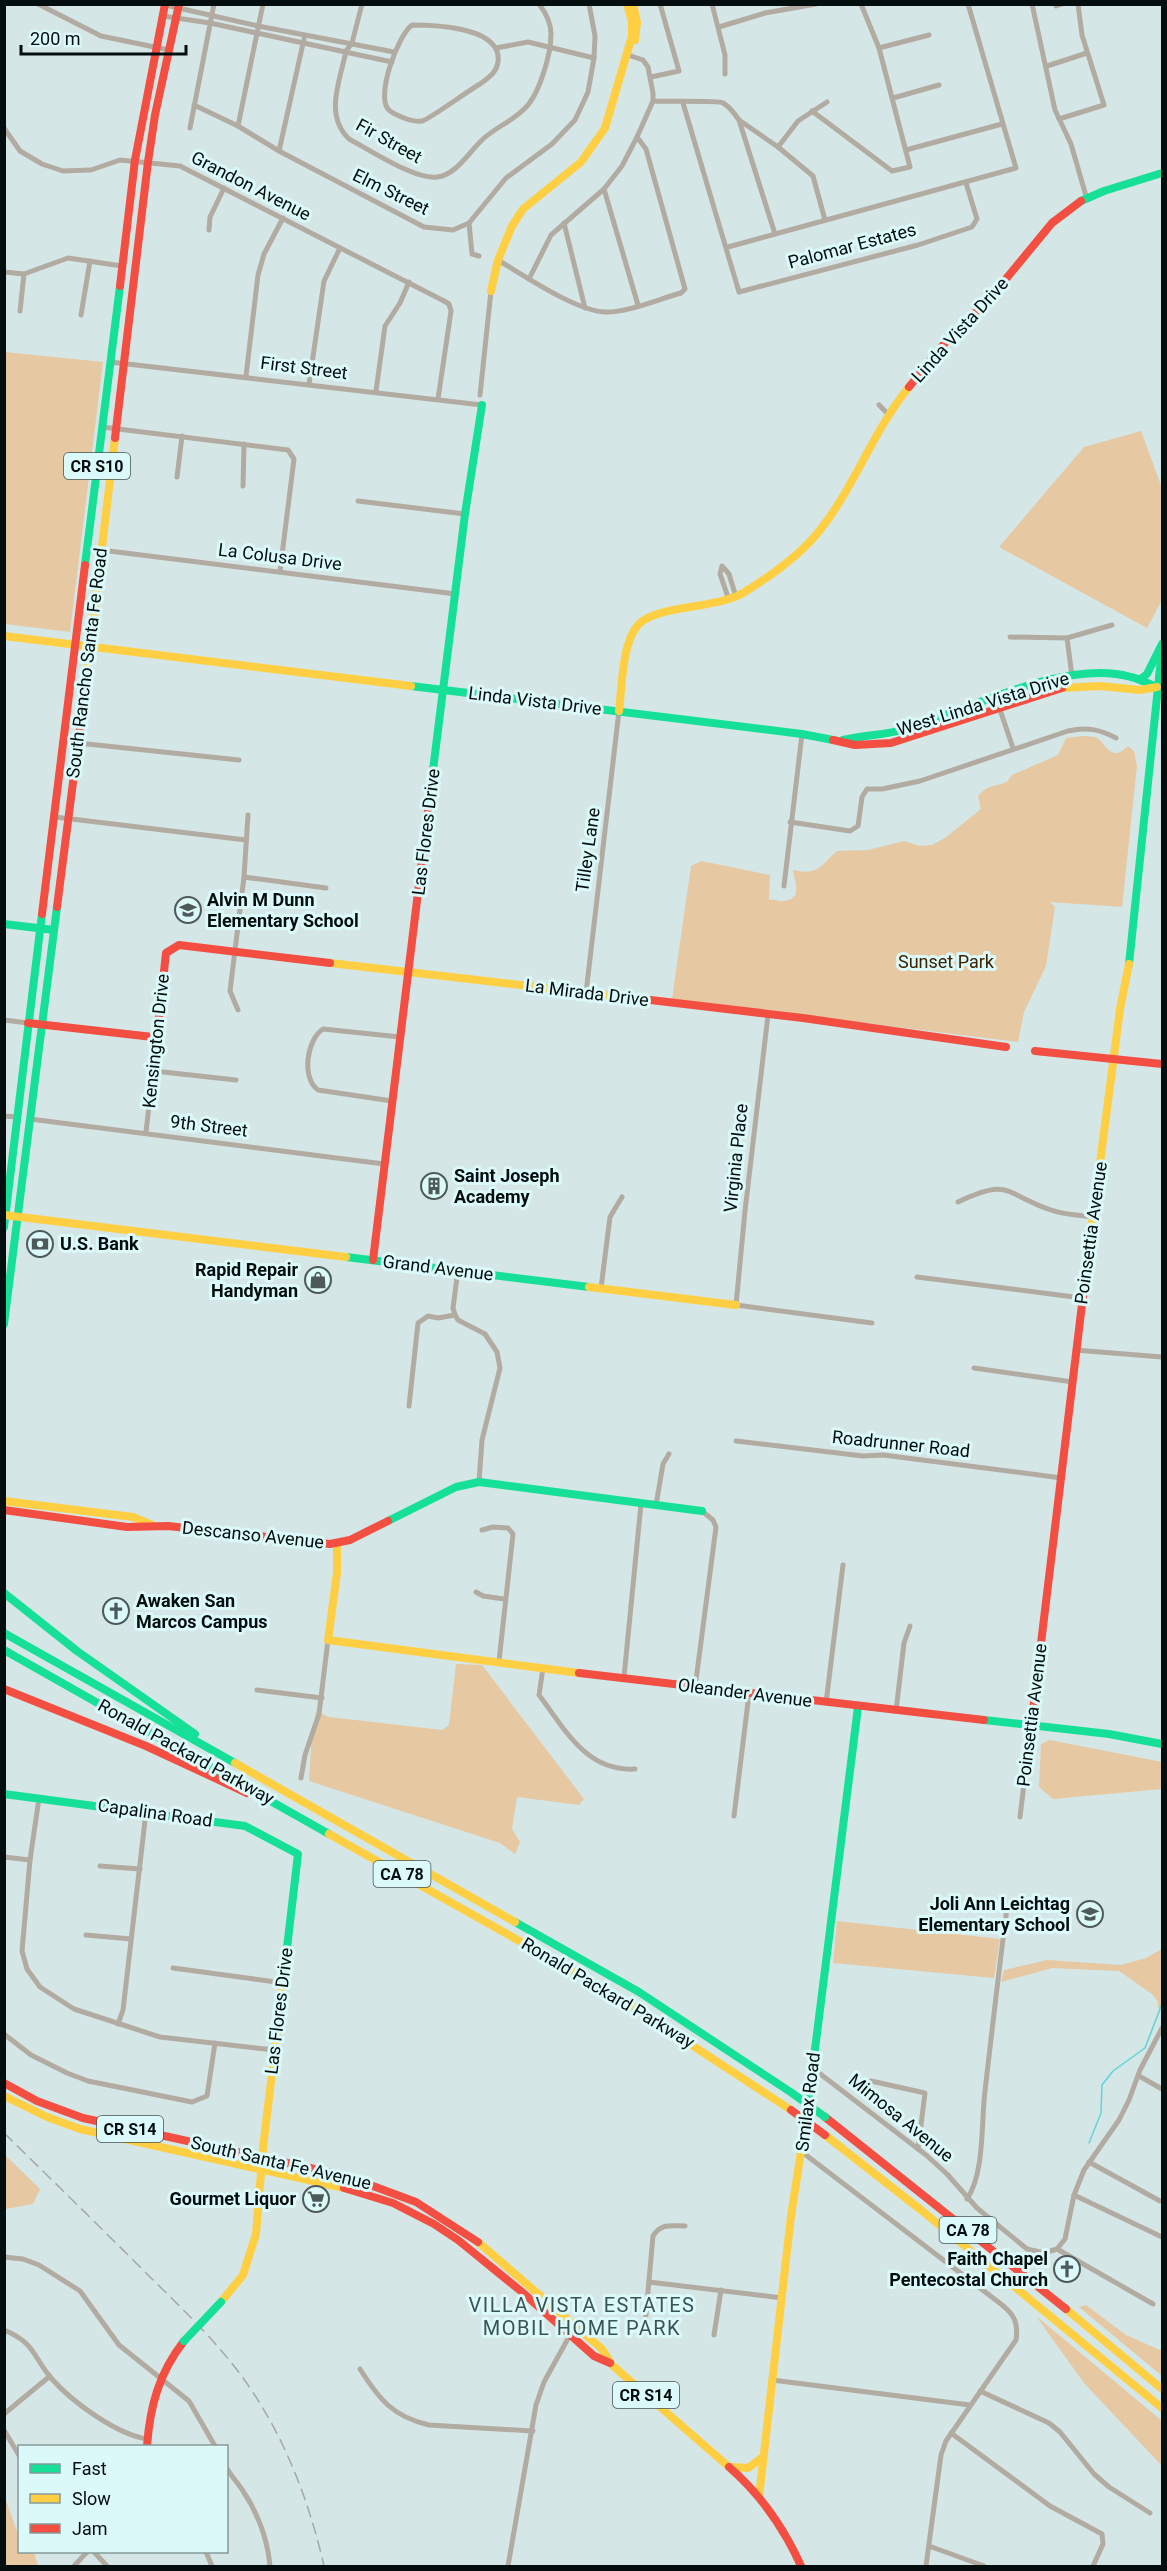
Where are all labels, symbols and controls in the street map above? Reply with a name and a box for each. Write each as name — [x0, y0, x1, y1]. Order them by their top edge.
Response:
scale bar — [21, 18, 186, 56]
text: 200 m — [30, 28, 81, 49]
street label: Fir Street — [352, 114, 426, 167]
street label: Grandon Avenue — [188, 146, 315, 225]
street label: Elm Street — [350, 164, 433, 219]
street label: Palomar Estates — [786, 218, 918, 273]
street label: Linda Vista Drive — [907, 273, 1012, 387]
street label: First Street — [259, 352, 349, 383]
road number: CR S10 — [64, 453, 130, 479]
street label: La Colusa Drive — [217, 539, 343, 574]
street label: South Rancho Santa Fe Road — [62, 547, 111, 779]
street label: West Linda Vista Drive — [894, 667, 1072, 740]
street label: Linda Vista Drive — [467, 682, 603, 719]
street label: Las Flores Drive — [407, 767, 444, 897]
street label: Tilley Lane — [571, 806, 604, 894]
place label: Alvin M Dunn Elementary School — [207, 889, 359, 931]
school or university icon: Alvin M Dunn Elementary School — [173, 895, 203, 925]
park label: Sunset Park — [898, 951, 995, 972]
street label: Kensington Drive — [138, 973, 173, 1109]
street label: La Mirada Drive — [524, 974, 650, 1011]
street label: Virginia Place — [719, 1102, 752, 1213]
street label: 9th Street — [169, 1110, 249, 1141]
street label: Poinsettia Avenue — [1070, 1160, 1111, 1306]
place label: Saint Joseph Academy — [454, 1165, 560, 1207]
building icon: Saint Joseph Academy — [419, 1171, 449, 1201]
bank icon: U.S. Bank — [25, 1229, 55, 1259]
place label: U.S. Bank — [60, 1233, 139, 1254]
street label: Grand Avenue — [382, 1250, 495, 1285]
place label: Rapid Repair Handyman — [195, 1259, 298, 1301]
shop icon: Rapid Repair Handyman — [303, 1265, 333, 1295]
street label: Roadrunner Road — [831, 1426, 971, 1461]
street label: Descanso Avenue — [181, 1517, 325, 1552]
place label: Awaken San Marcos Campus — [136, 1590, 268, 1632]
church icon: Awaken San Marcos Campus — [101, 1596, 131, 1626]
street label: Poinsettia Avenue — [1012, 1642, 1051, 1788]
street label: Oleander Avenue — [677, 1674, 813, 1711]
street label: Ronald Packard Parkway — [95, 1694, 278, 1809]
street label: Capalina Road — [96, 1794, 214, 1831]
road number: CA 78 — [374, 1861, 430, 1887]
place label: Joli Ann Leichtag Elementary School — [918, 1893, 1070, 1935]
school or university icon: Joli Ann Leichtag Elementary School — [1075, 1899, 1105, 1929]
street label: Ronald Packard Parkway — [518, 1933, 699, 2053]
street label: Las Flores Drive — [260, 1946, 297, 2076]
street label: Smilax Road — [791, 2051, 824, 2153]
street label: Mimosa Avenue — [845, 2069, 958, 2166]
road number: CR S14 — [97, 2116, 163, 2142]
street label: South Santa Fe Avenue — [189, 2132, 373, 2193]
supermarket icon: Gourmet Liquor — [301, 2184, 331, 2214]
place label: Gourmet Liquor — [170, 2188, 296, 2209]
road number: CA 78 — [940, 2217, 996, 2243]
place label: Faith Chapel Pentecostal Church — [889, 2248, 1048, 2290]
church icon: Faith Chapel Pentecostal Church — [1052, 2254, 1082, 2284]
district label: VILLA VISTA ESTATES MOBIL HOME PARK — [469, 2293, 696, 2340]
road number: CR S14 — [613, 2382, 679, 2408]
legend — [18, 2445, 228, 2553]
text: Fast — [72, 2458, 107, 2479]
text: Slow — [72, 2488, 111, 2509]
text: Jam — [72, 2518, 108, 2539]

